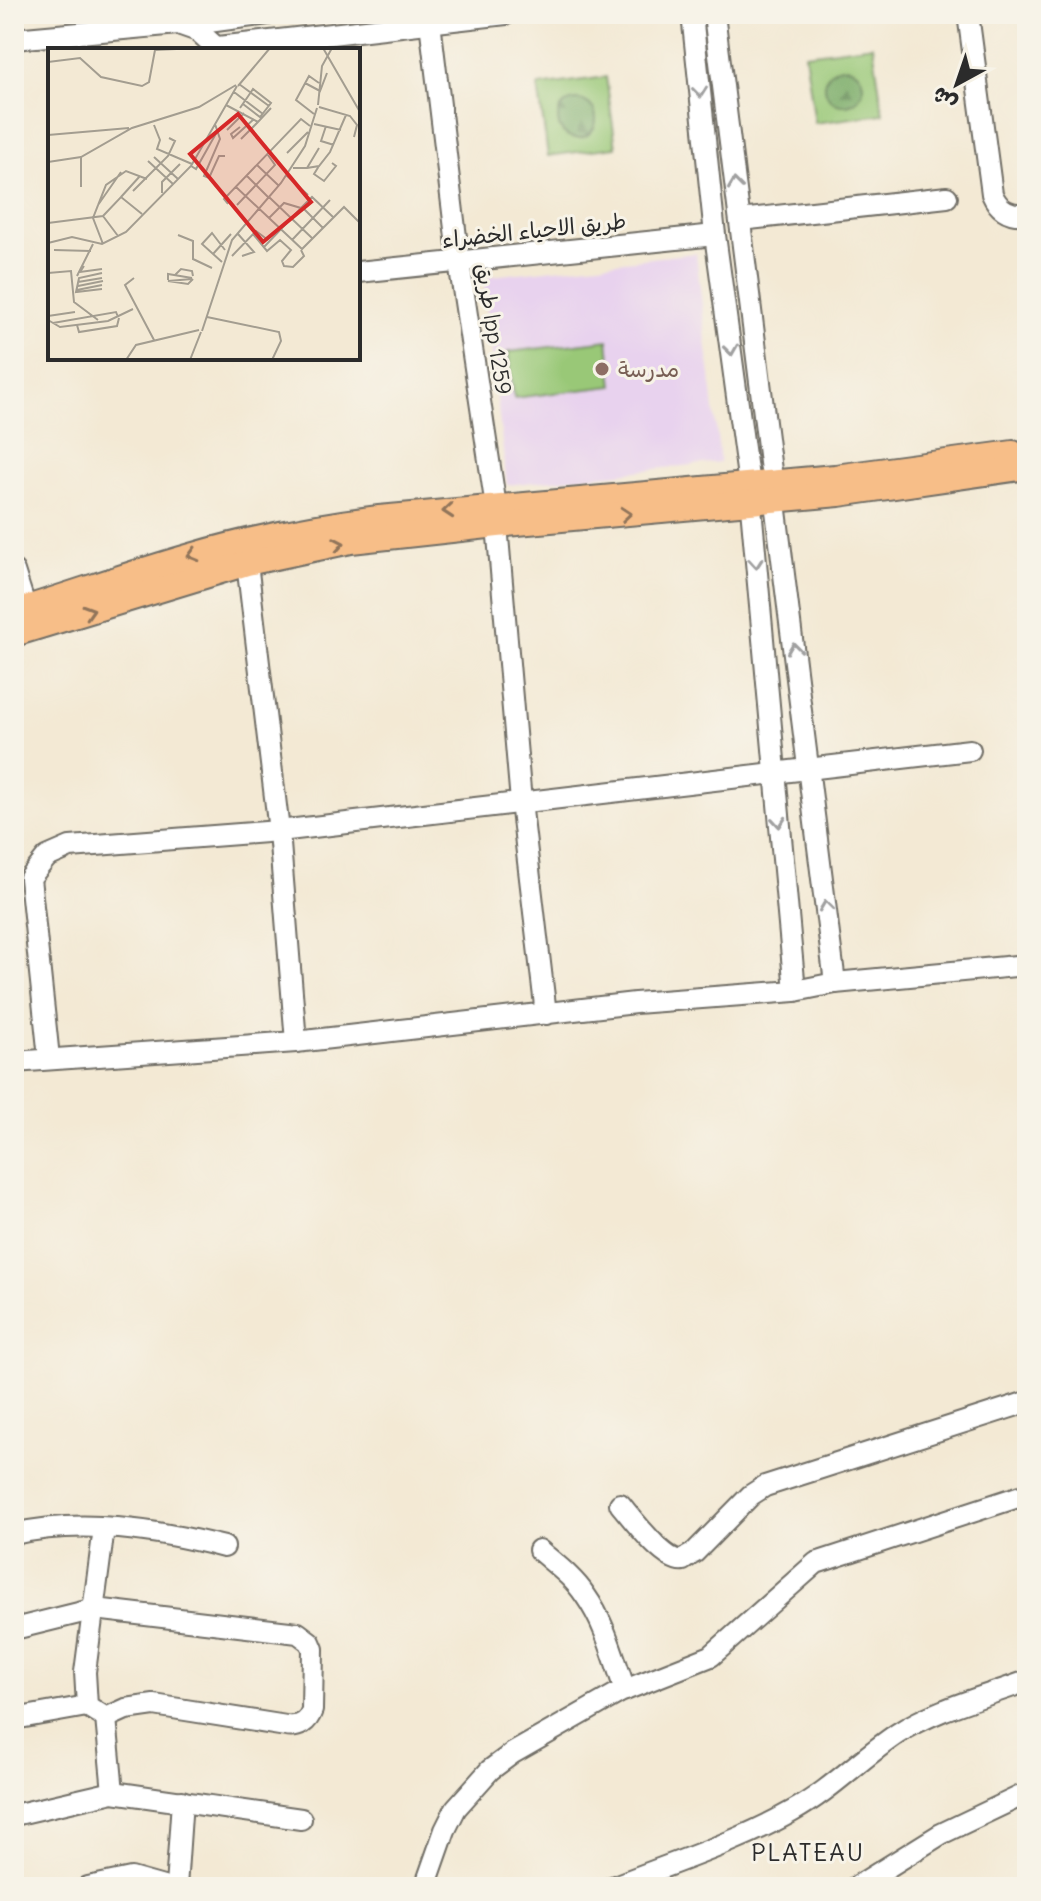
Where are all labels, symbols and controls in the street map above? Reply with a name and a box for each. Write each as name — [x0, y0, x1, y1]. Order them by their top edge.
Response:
north arrow — [917, 44, 997, 124]
inset map — [48, 48, 360, 360]
text: ش — [926, 81, 962, 118]
one-way arrow — [692, 85, 709, 98]
one-way arrow — [727, 177, 744, 191]
street label: طريق الاحياء الخضراء — [440, 206, 628, 254]
street label: طريق lpp 1259 — [470, 261, 518, 397]
one-way arrow — [722, 343, 739, 357]
place label: مدرسة — [618, 355, 679, 383]
marker: مدرسة — [593, 360, 611, 378]
one-way arrow — [441, 503, 454, 520]
one-way arrow — [620, 506, 633, 523]
one-way arrow — [333, 536, 346, 553]
one-way arrow — [186, 546, 200, 563]
one-way arrow — [747, 557, 764, 570]
one-way arrow — [81, 604, 95, 620]
one-way arrow — [785, 641, 802, 654]
one-way arrow — [771, 816, 788, 829]
one-way arrow — [817, 899, 834, 912]
district label: PLATEAU — [751, 1837, 865, 1867]

